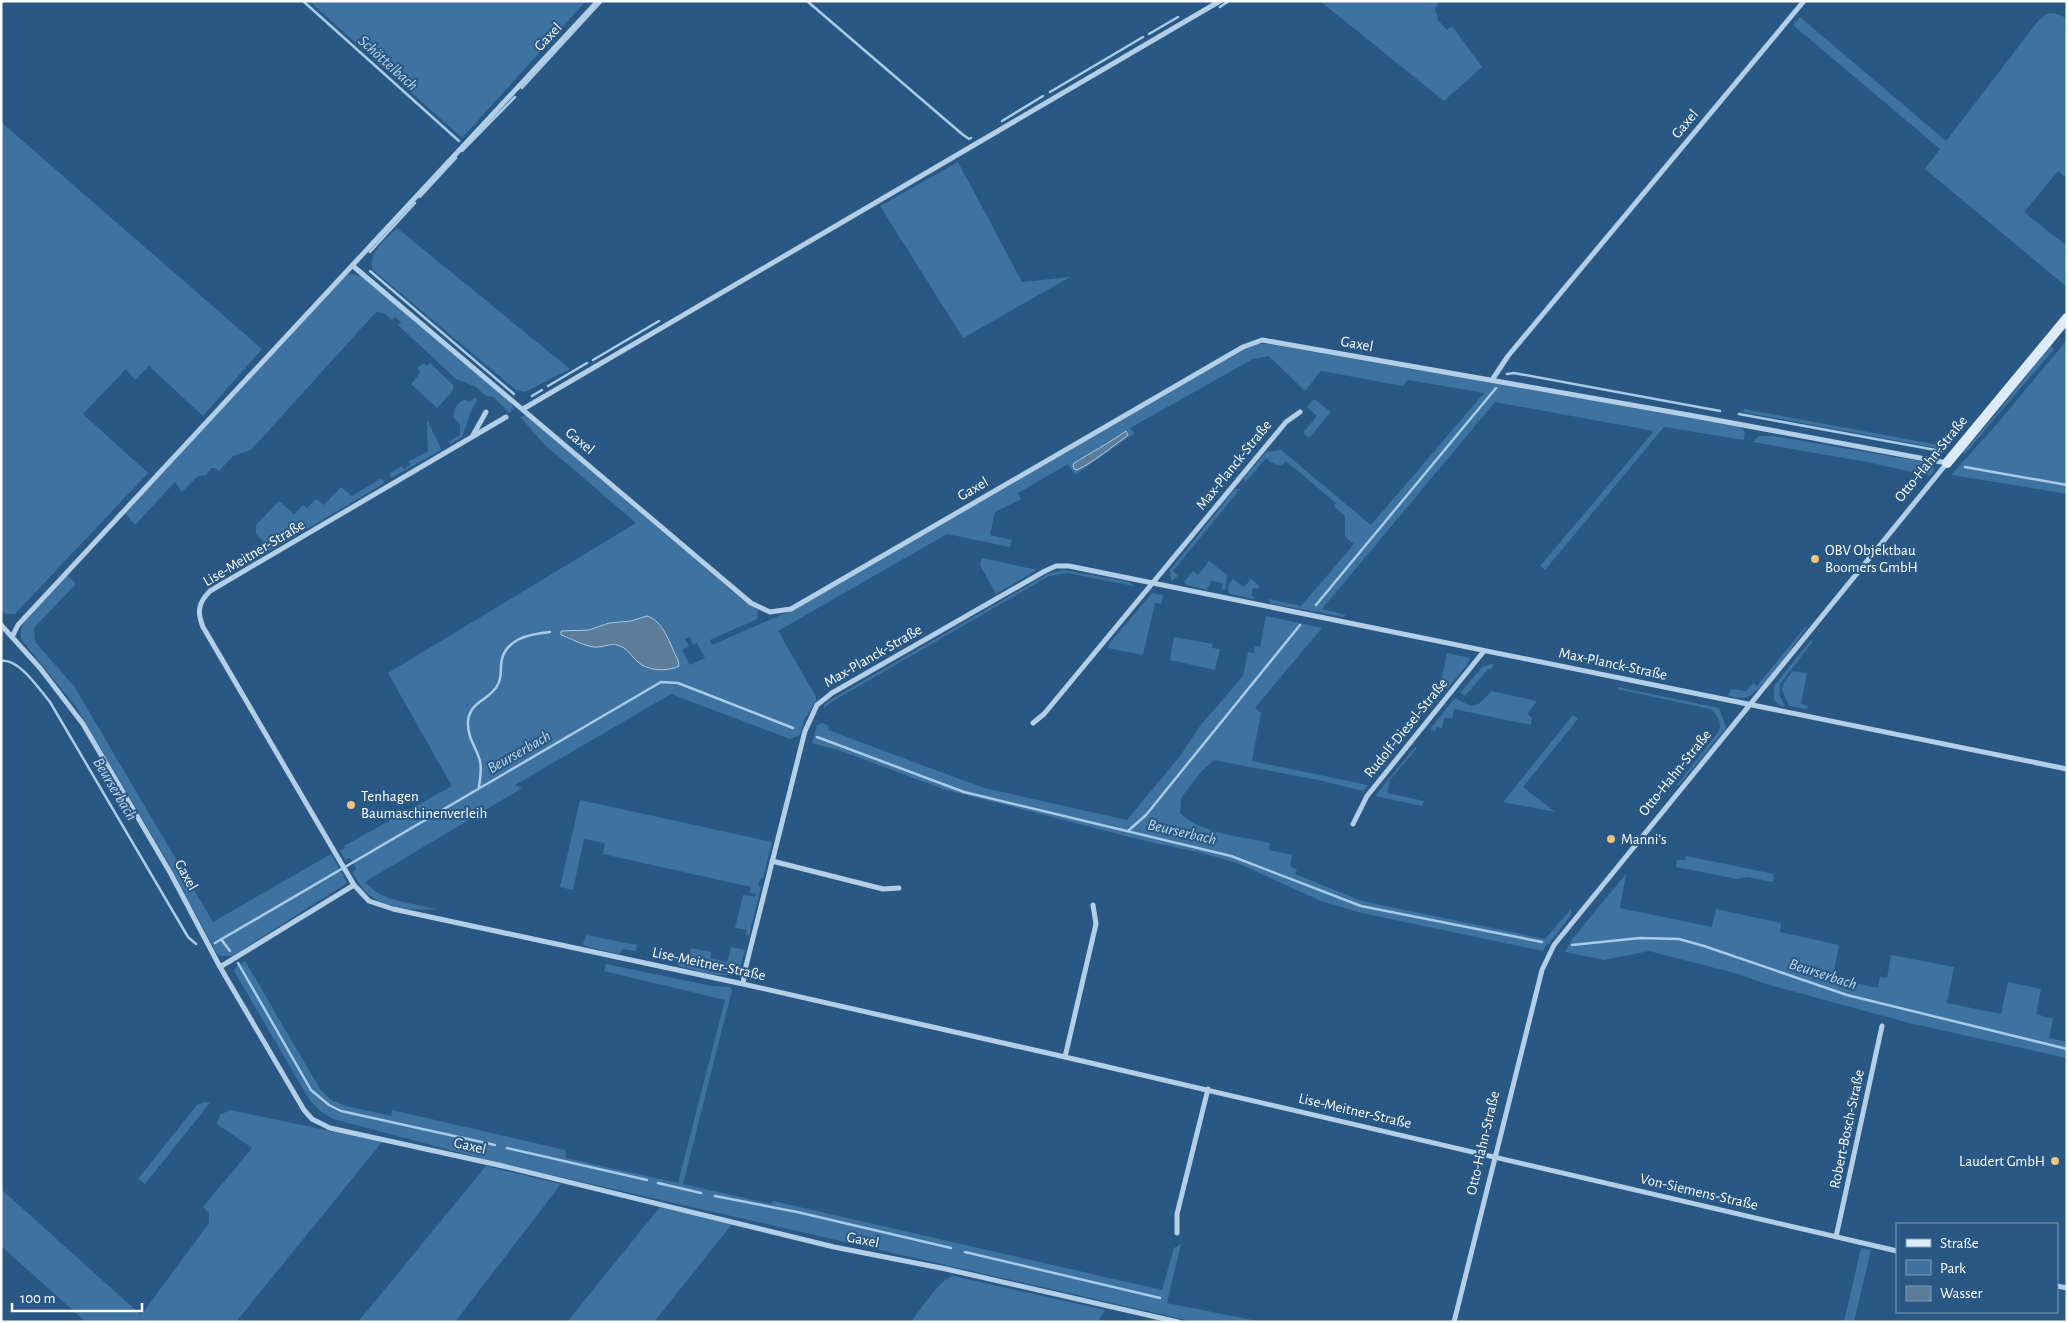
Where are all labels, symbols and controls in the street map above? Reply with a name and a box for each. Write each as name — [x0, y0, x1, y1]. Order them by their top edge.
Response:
street label: Gaxel — [531, 20, 565, 54]
water label: Schöttelbach — [355, 32, 421, 94]
street label: Gaxel — [1669, 107, 1701, 141]
street label: Gaxel — [1340, 334, 1374, 354]
street label: Otto-Hahn-Straße — [1892, 413, 1970, 505]
street label: Max-Planck-Straße — [1193, 417, 1275, 513]
street label: Gaxel — [563, 425, 597, 457]
street label: Gaxel — [955, 474, 991, 504]
street label: Lise-Meitner-Straße — [201, 517, 308, 589]
place label: OBV Objektbau Boomers GmbH — [1825, 543, 1918, 575]
marker: OBV Objektbau Boomers GmbH — [1809, 553, 1821, 565]
street label: Max-Planck-Straße — [821, 622, 925, 690]
street label: Max-Planck-Straße — [1557, 645, 1669, 683]
street label: Rudolf-Diesel-Straße — [1361, 675, 1451, 780]
street label: Otto-Hahn-Straße — [1636, 727, 1714, 819]
water label: Beurserbach — [485, 728, 553, 776]
water label: Beurserbach — [90, 755, 140, 823]
place label: Tenhagen Baumaschinenverleih — [361, 789, 487, 821]
marker: Tenhagen Baumaschinenverleih — [345, 799, 357, 811]
water label: Beurserbach — [1146, 816, 1218, 848]
place label: Manni's — [1621, 832, 1666, 847]
marker: Manni's — [1605, 833, 1617, 845]
street label: Gaxel — [172, 857, 200, 893]
street label: Lise-Meitner-Straße — [651, 945, 767, 983]
water label: Beurserbach — [1787, 956, 1859, 992]
street label: Robert-Bosch-Straße — [1827, 1068, 1867, 1190]
street label: Otto-Hahn-Straße — [1464, 1090, 1502, 1196]
street label: Lise-Meitner-Straße — [1297, 1091, 1413, 1131]
street label: Gaxel — [452, 1135, 488, 1157]
place label: Laudert GmbH — [1959, 1154, 2045, 1169]
marker: Laudert GmbH — [2049, 1155, 2061, 1167]
street label: Von-Siemens-Straße — [1639, 1171, 1759, 1213]
legend — [1896, 1223, 2058, 1313]
street label: Gaxel — [846, 1230, 880, 1250]
text: Straße — [1940, 1236, 1979, 1251]
text: Park — [1940, 1261, 1966, 1276]
scale bar — [12, 1280, 142, 1312]
text: Wasser — [1940, 1286, 1983, 1301]
text: 100 m — [20, 1291, 55, 1306]

